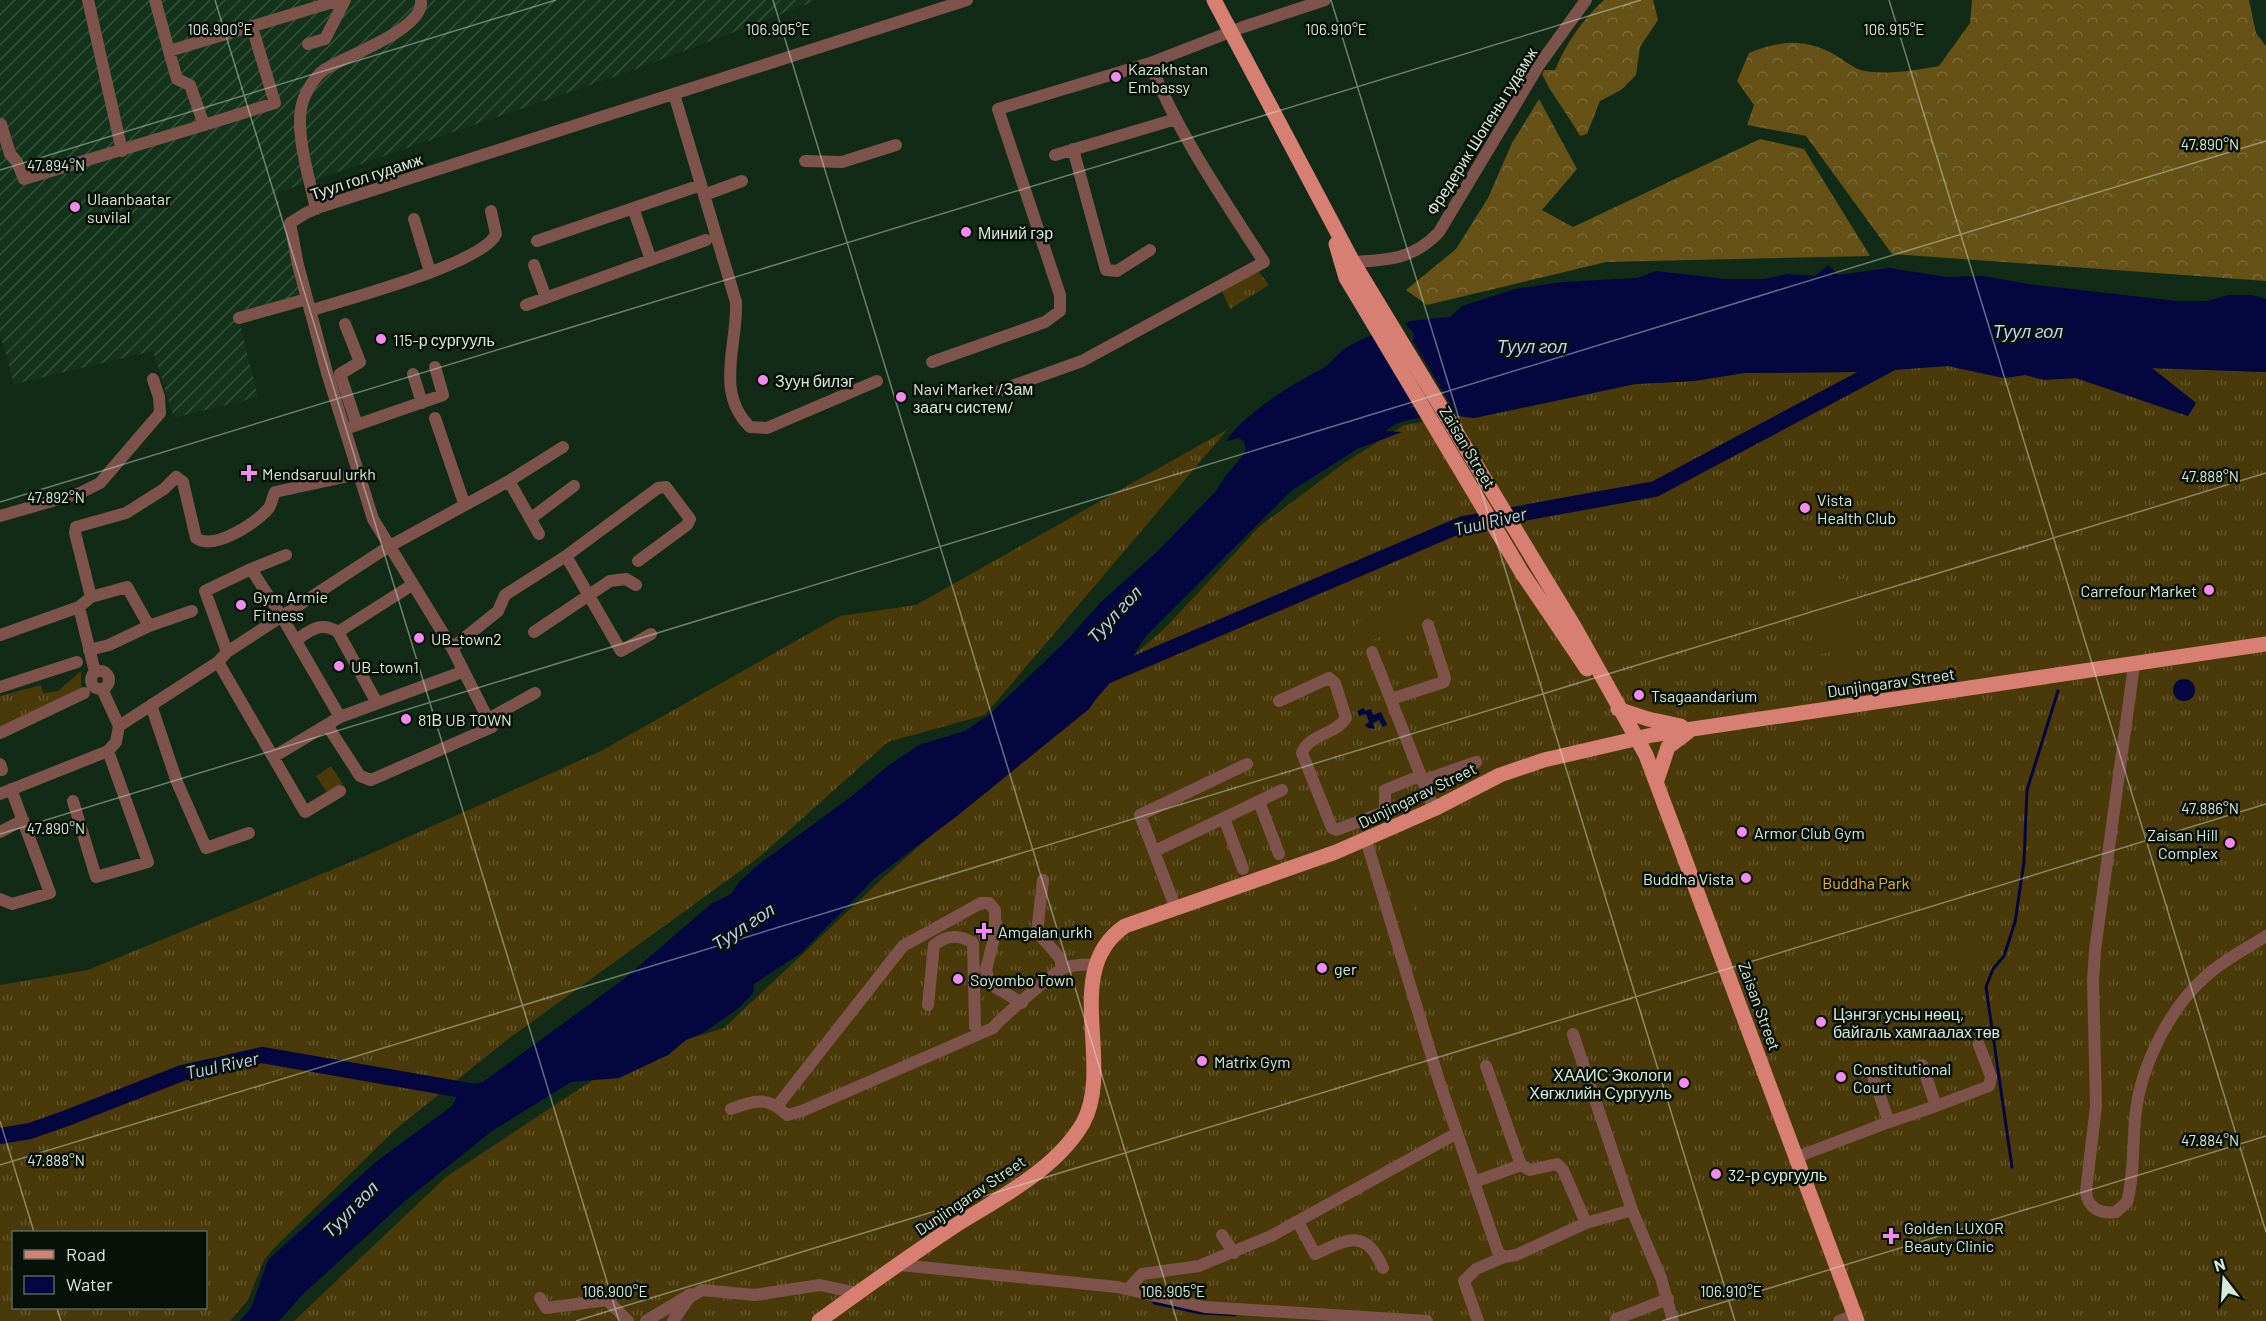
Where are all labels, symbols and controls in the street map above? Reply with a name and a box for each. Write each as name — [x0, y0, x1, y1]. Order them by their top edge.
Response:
text: 106.900°E — [187, 20, 253, 38]
text: 106.905°E — [746, 20, 810, 38]
text: 106.910°E — [1305, 20, 1367, 38]
text: 106.915°E — [1864, 20, 1924, 38]
street label: Фредерик Шопены гудамж — [1422, 44, 1541, 218]
place label: Kazakhstan Embassy — [1128, 59, 1208, 96]
marker: Kazakhstan Embassy — [1109, 70, 1123, 84]
text: 47.890°N — [2181, 135, 2239, 153]
street label: Туул гол гудамж — [307, 149, 425, 203]
text: 47.894°N — [27, 156, 85, 174]
place label: Ulaanbaatar suvilal — [87, 189, 171, 226]
marker: Ulaanbaatar suvilal — [68, 200, 82, 214]
place label: Миний гэр — [978, 223, 1053, 242]
marker: Миний гэр — [959, 225, 973, 239]
water label: Туул гол — [1993, 320, 2063, 342]
place label: 115-р сургууль — [393, 330, 495, 349]
marker: 115-р сургууль — [374, 332, 388, 346]
water label: Туул гол — [1497, 335, 1567, 357]
place label: Зуун билэг — [775, 371, 854, 390]
marker: Зуун билэг — [756, 373, 770, 387]
place label: Navi Market /Зам заагч систем/ — [913, 379, 1033, 416]
marker: Navi Market /Зам заагч систем/ — [894, 390, 908, 404]
street label: Zaisan Street — [1436, 402, 1500, 492]
marker: Mendsaruul urkh — [240, 464, 258, 482]
place label: Mendsaruul urkh — [262, 464, 376, 483]
text: 47.888°N — [2181, 467, 2239, 485]
text: 47.892°N — [27, 488, 85, 506]
place label: Vista Health Club — [1817, 490, 1896, 527]
marker: Vista Health Club — [1798, 501, 1812, 515]
water label: Tuul River — [1451, 502, 1529, 540]
water label: Туул гол — [1082, 581, 1146, 647]
place label: Carrefour Market — [2081, 581, 2197, 600]
marker: Carrefour Market — [2202, 583, 2216, 597]
place label: Gym Armie Fitness — [253, 587, 328, 624]
marker: Gym Armie Fitness — [234, 598, 248, 612]
place label: UB_town2 — [431, 629, 502, 648]
marker: UB_town2 — [412, 631, 426, 645]
place label: UB_town1 — [351, 657, 419, 676]
marker: UB_town1 — [332, 659, 346, 673]
street label: Dunjingarav Street — [1826, 664, 1956, 700]
place label: Tsagaandarium — [1651, 686, 1757, 705]
marker: Tsagaandarium — [1632, 688, 1646, 702]
place label: 81В UB TOWN — [418, 710, 512, 729]
marker: 81В UB TOWN — [399, 712, 413, 726]
street label: Dunjingarav Street — [1355, 758, 1479, 832]
text: 47.886°N — [2181, 799, 2239, 817]
text: 47.890°N — [27, 819, 85, 837]
place label: Armor Club Gym — [1754, 823, 1865, 842]
marker: Armor Club Gym — [1735, 825, 1749, 839]
place label: Zaisan Hill Complex — [2147, 825, 2218, 862]
marker: Zaisan Hill Complex — [2223, 836, 2237, 850]
place label: Buddha Vista — [1643, 869, 1734, 888]
marker: Buddha Vista — [1739, 871, 1753, 885]
park label: Buddha Park — [1822, 873, 1910, 892]
water label: Туул гол — [708, 898, 778, 954]
marker: Amgalan urkh — [975, 922, 993, 940]
place label: Amgalan urkh — [998, 922, 1092, 941]
place label: ger — [1334, 959, 1357, 978]
street label: Zaisan Street — [1735, 959, 1785, 1053]
marker: ger — [1315, 961, 1329, 975]
place label: Soyombo Town — [970, 970, 1074, 989]
marker: Soyombo Town — [951, 972, 965, 986]
place label: Цэнгэг усны нөөц, байгаль хамгаалах төв — [1833, 1004, 2000, 1041]
marker: Цэнгэг усны нөөц, байгаль хамгаалах төв — [1814, 1015, 1828, 1029]
water label: Tuul River — [183, 1046, 261, 1083]
place label: Matrix Gym — [1214, 1052, 1291, 1071]
marker: Matrix Gym — [1195, 1054, 1209, 1068]
place label: Constitutional Court — [1853, 1059, 1951, 1096]
place label: ХААИС Экологи Хөгжлийн Сургууль — [1529, 1065, 1672, 1102]
marker: Constitutional Court — [1834, 1070, 1848, 1084]
marker: ХААИС Экологи Хөгжлийн Сургууль — [1677, 1076, 1691, 1090]
text: 47.884°N — [2181, 1131, 2239, 1149]
text: 47.888°N — [27, 1151, 85, 1169]
street label: Dunjingarav Street — [911, 1151, 1029, 1239]
place label: 32-р сургууль — [1728, 1165, 1827, 1184]
marker: 32-р сургууль — [1709, 1167, 1723, 1181]
water label: Туул гол — [318, 1176, 382, 1242]
place label: Golden LUXOR Beauty Clinic — [1904, 1218, 2004, 1255]
marker: Golden LUXOR Beauty Clinic — [1882, 1227, 1900, 1245]
legend — [12, 1231, 207, 1309]
text: Road — [66, 1243, 106, 1265]
north arrow — [2194, 1249, 2254, 1309]
text: N — [2212, 1254, 2227, 1275]
text: Water — [66, 1273, 113, 1295]
text: 106.900°E — [582, 1282, 648, 1300]
text: 106.905°E — [1141, 1282, 1205, 1300]
text: 106.910°E — [1700, 1282, 1762, 1300]

